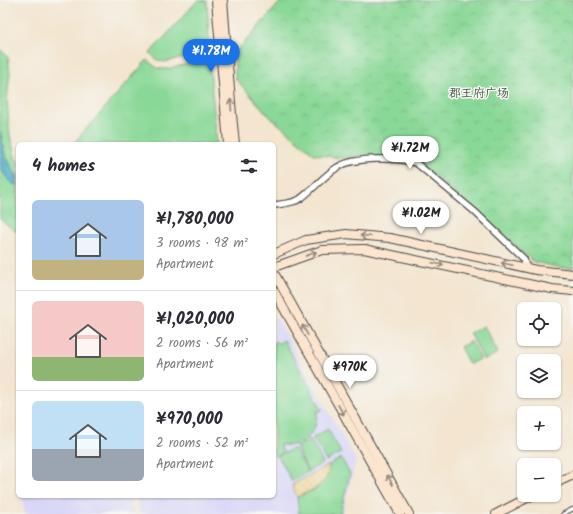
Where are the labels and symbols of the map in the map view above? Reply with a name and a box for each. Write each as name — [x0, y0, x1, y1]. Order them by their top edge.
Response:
pin: ¥1.78M — [178, 39, 244, 73]
park label: 郡王府广场 — [449, 84, 509, 103]
one-way arrow — [227, 99, 235, 112]
pin: ¥1.72M — [377, 136, 443, 170]
pin: ¥1.02M — [388, 201, 454, 235]
one-way arrow — [360, 232, 373, 240]
one-way arrow — [304, 250, 317, 257]
one-way arrow — [501, 259, 514, 267]
one-way arrow — [432, 261, 445, 269]
one-way arrow — [301, 324, 309, 336]
pin: ¥970K — [322, 355, 378, 389]
one-way arrow — [338, 404, 346, 416]
one-way arrow — [385, 474, 393, 486]

